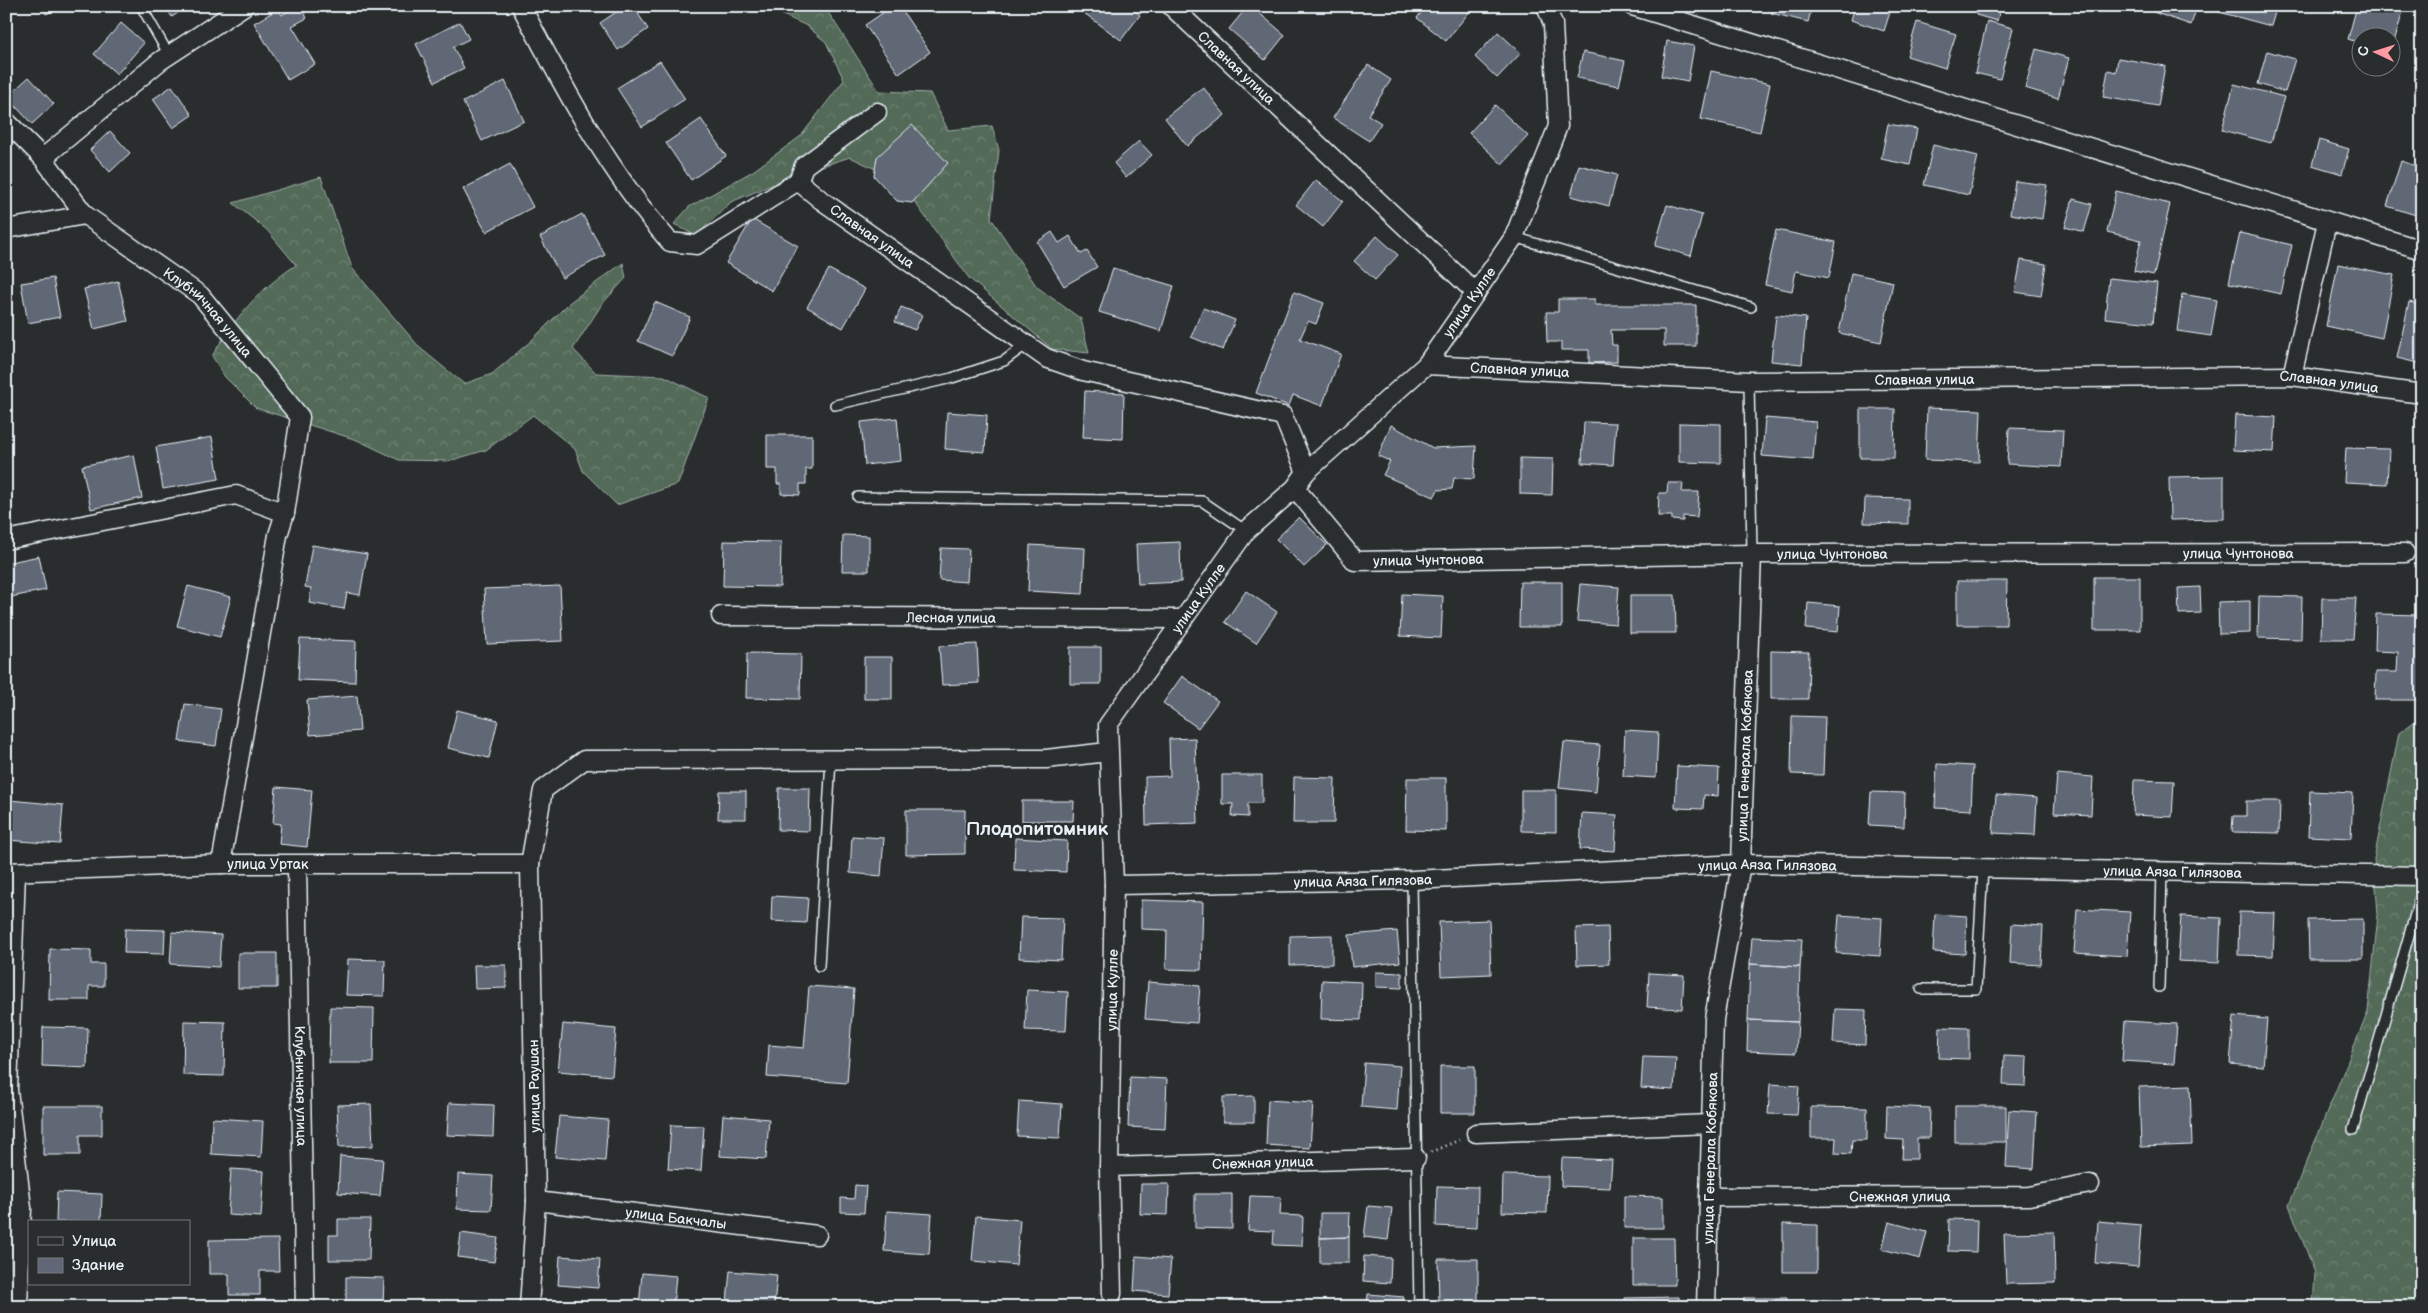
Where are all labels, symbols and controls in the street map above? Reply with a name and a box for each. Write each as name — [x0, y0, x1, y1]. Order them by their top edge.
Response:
street label: Славная улица — [1194, 28, 1279, 109]
north arrow — [2350, 28, 2400, 78]
text: С — [2355, 45, 2372, 57]
street label: Славная улица — [826, 201, 918, 272]
street label: Клубничная улица — [160, 264, 256, 362]
street label: улица Кулле — [1439, 264, 1500, 341]
street label: Славная улица — [1470, 359, 1571, 381]
street label: Славная улица — [2280, 368, 2380, 397]
street label: Славная улица — [1875, 371, 1975, 389]
street label: улица Чунтонова — [2183, 545, 2295, 562]
street label: улица Чунтонова — [1777, 546, 1889, 563]
street label: улица Чунтонова — [1373, 551, 1485, 570]
street label: улица Кулле — [1168, 560, 1229, 637]
street label: Лесная улица — [905, 609, 997, 627]
street label: улица Генерала Кобякова — [1734, 669, 1757, 842]
district label: Плодопитомник — [966, 818, 1109, 841]
street label: улица Уртак — [227, 856, 309, 873]
street label: улица Аяза Гилязова — [1698, 856, 1838, 875]
street label: улица Аяза Гилязова — [2103, 862, 2243, 882]
street label: улица Аяза Гилязова — [1294, 871, 1433, 891]
street label: улица Кулле — [1103, 949, 1122, 1031]
street label: Клубничная улица — [291, 1025, 310, 1147]
street label: улица Раушан — [525, 1039, 544, 1133]
street label: улица Генерала Кобякова — [1700, 1071, 1722, 1244]
street label: Снежная улица — [1212, 1153, 1315, 1173]
street label: Снежная улица — [1849, 1188, 1952, 1206]
street label: улица Бакчалы — [624, 1204, 727, 1233]
legend — [28, 1220, 190, 1286]
text: Улица — [72, 1232, 117, 1251]
text: Здание — [72, 1256, 124, 1275]

